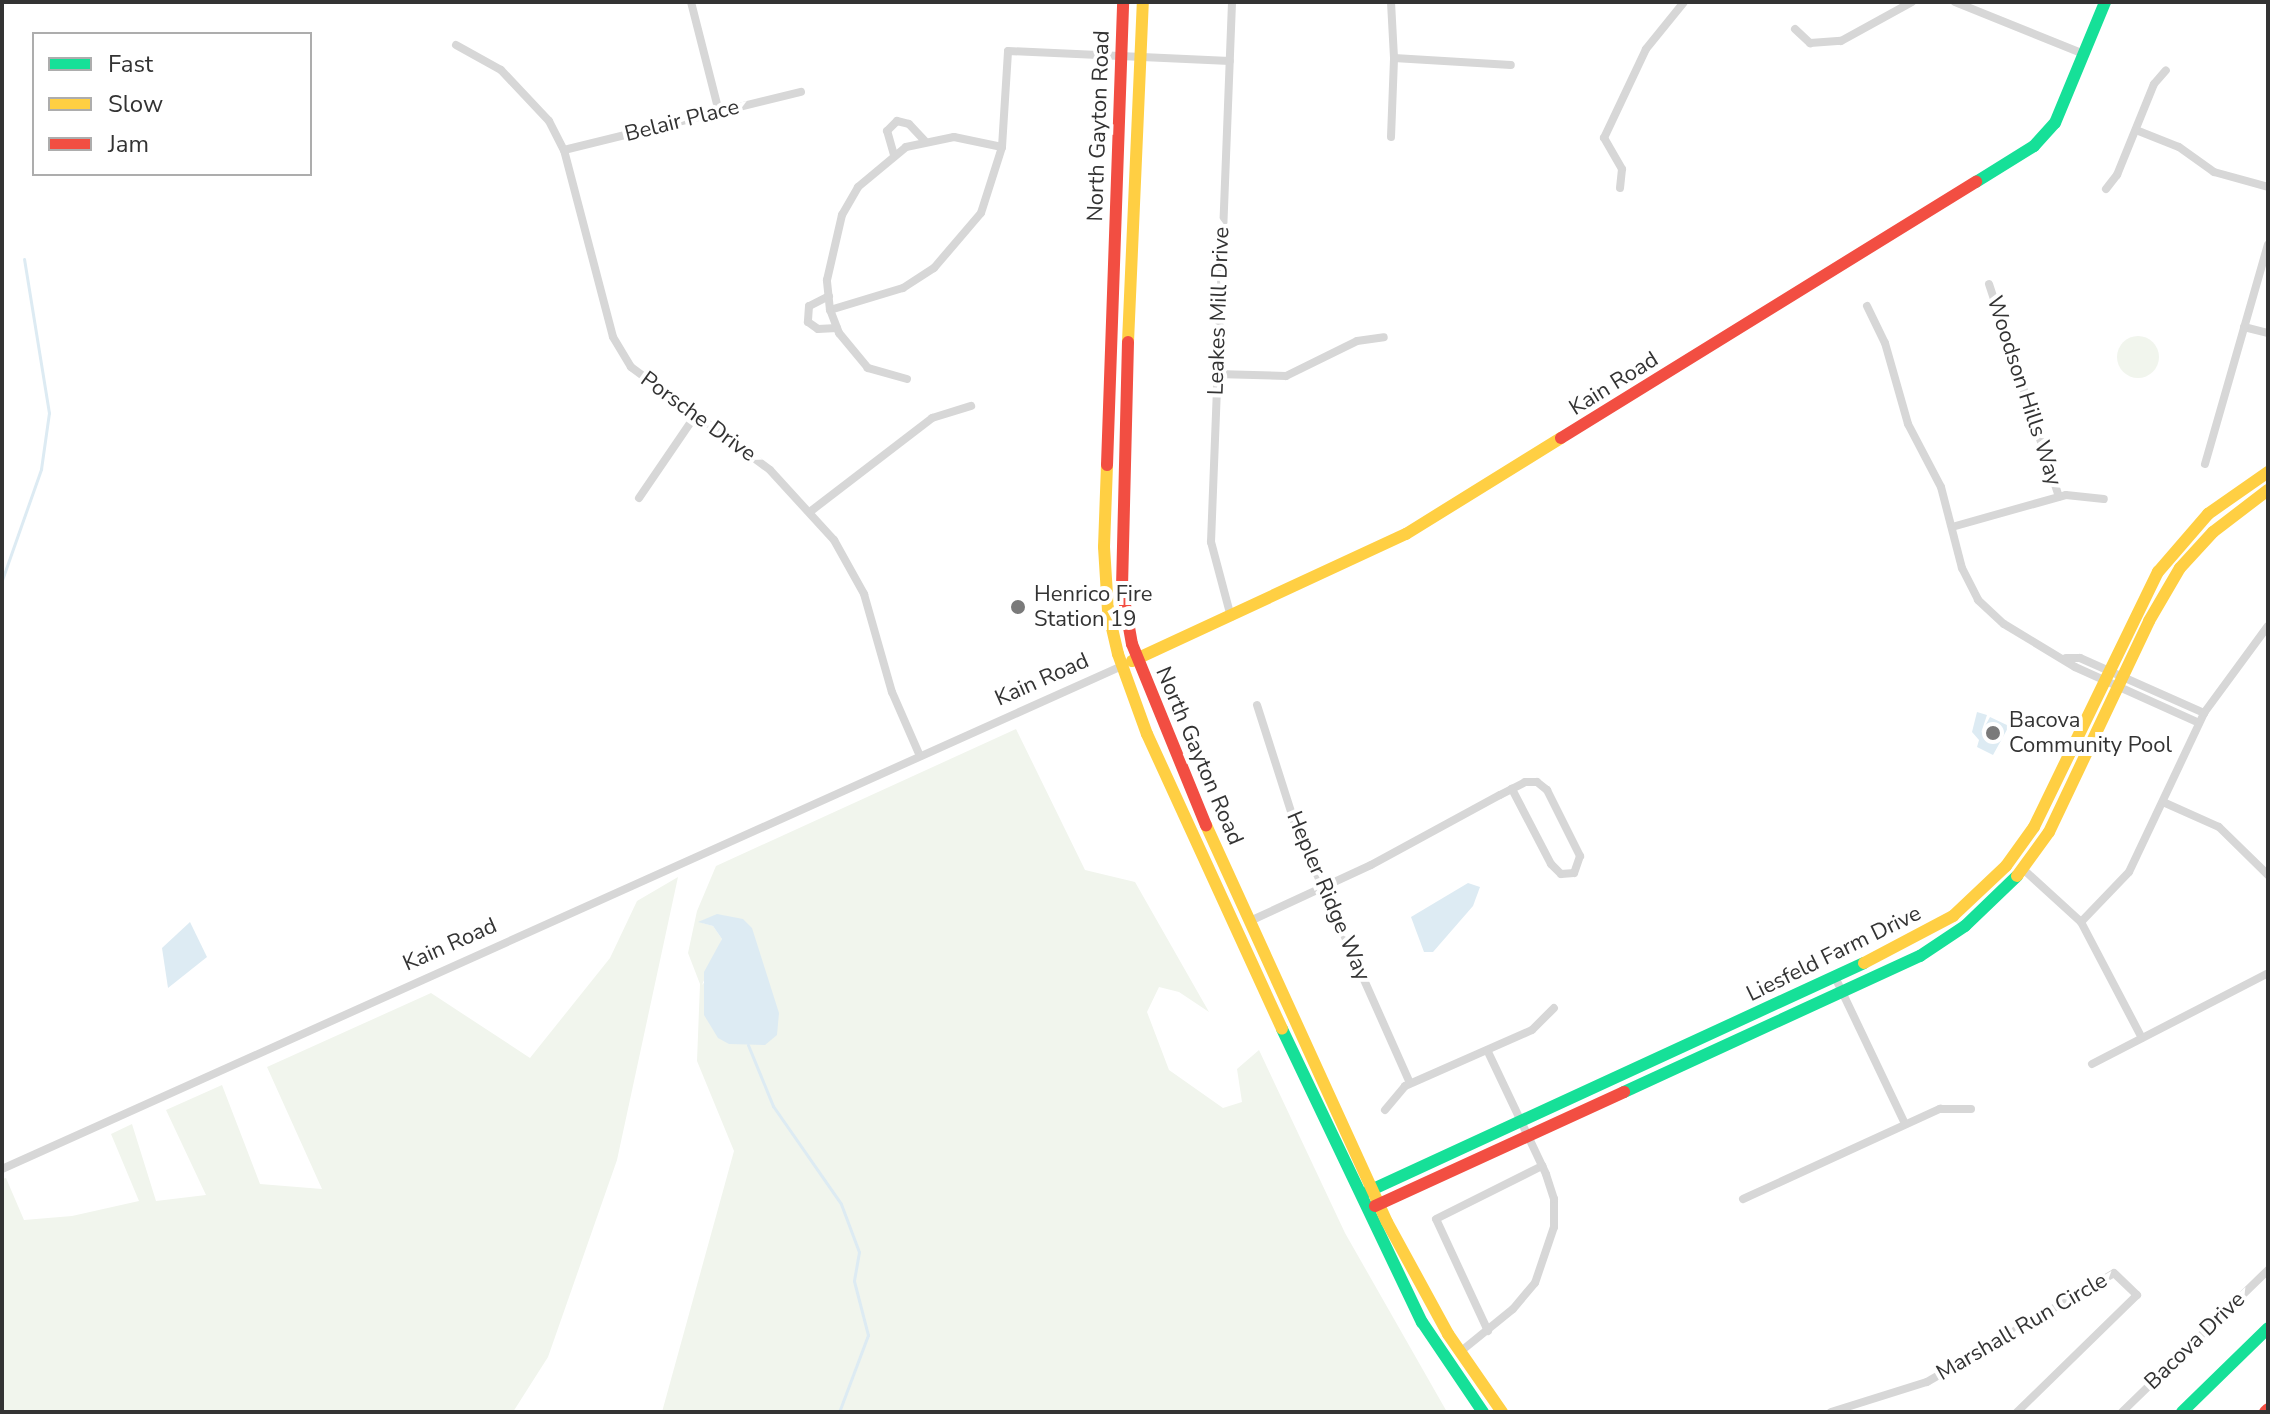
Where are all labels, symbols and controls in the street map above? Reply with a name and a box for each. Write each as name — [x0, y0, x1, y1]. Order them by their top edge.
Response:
street label: North Gayton Road — [1082, 30, 1116, 222]
legend — [32, 32, 312, 176]
text: Fast — [108, 48, 153, 80]
text: Slow — [108, 88, 163, 120]
street label: Belair Place — [622, 94, 742, 148]
text: Jam — [108, 128, 149, 160]
street label: Leakes Mill Drive — [1203, 226, 1235, 396]
street label: Woodson Hills Way — [1981, 293, 2067, 489]
street label: Kain Road — [1565, 346, 1663, 422]
street label: Porsche Drive — [635, 366, 761, 468]
place label: Henrico Fire Station 19 — [1034, 581, 1152, 632]
marker: Henrico Fire Station 19 — [1009, 598, 1027, 616]
street label: Kain Road — [991, 648, 1093, 712]
street label: North Gayton Road — [1150, 663, 1248, 849]
place label: Bacova Community Pool — [2009, 707, 2172, 758]
marker: Bacova Community Pool — [1984, 724, 2002, 742]
street label: Hepler Ridge Way — [1280, 807, 1376, 985]
street label: Liesfeld Farm Drive — [1742, 900, 1926, 1008]
street label: Kain Road — [399, 913, 501, 977]
street label: Marshall Run Circle — [1932, 1267, 2112, 1387]
street label: Bacova Drive — [2139, 1287, 2251, 1395]

